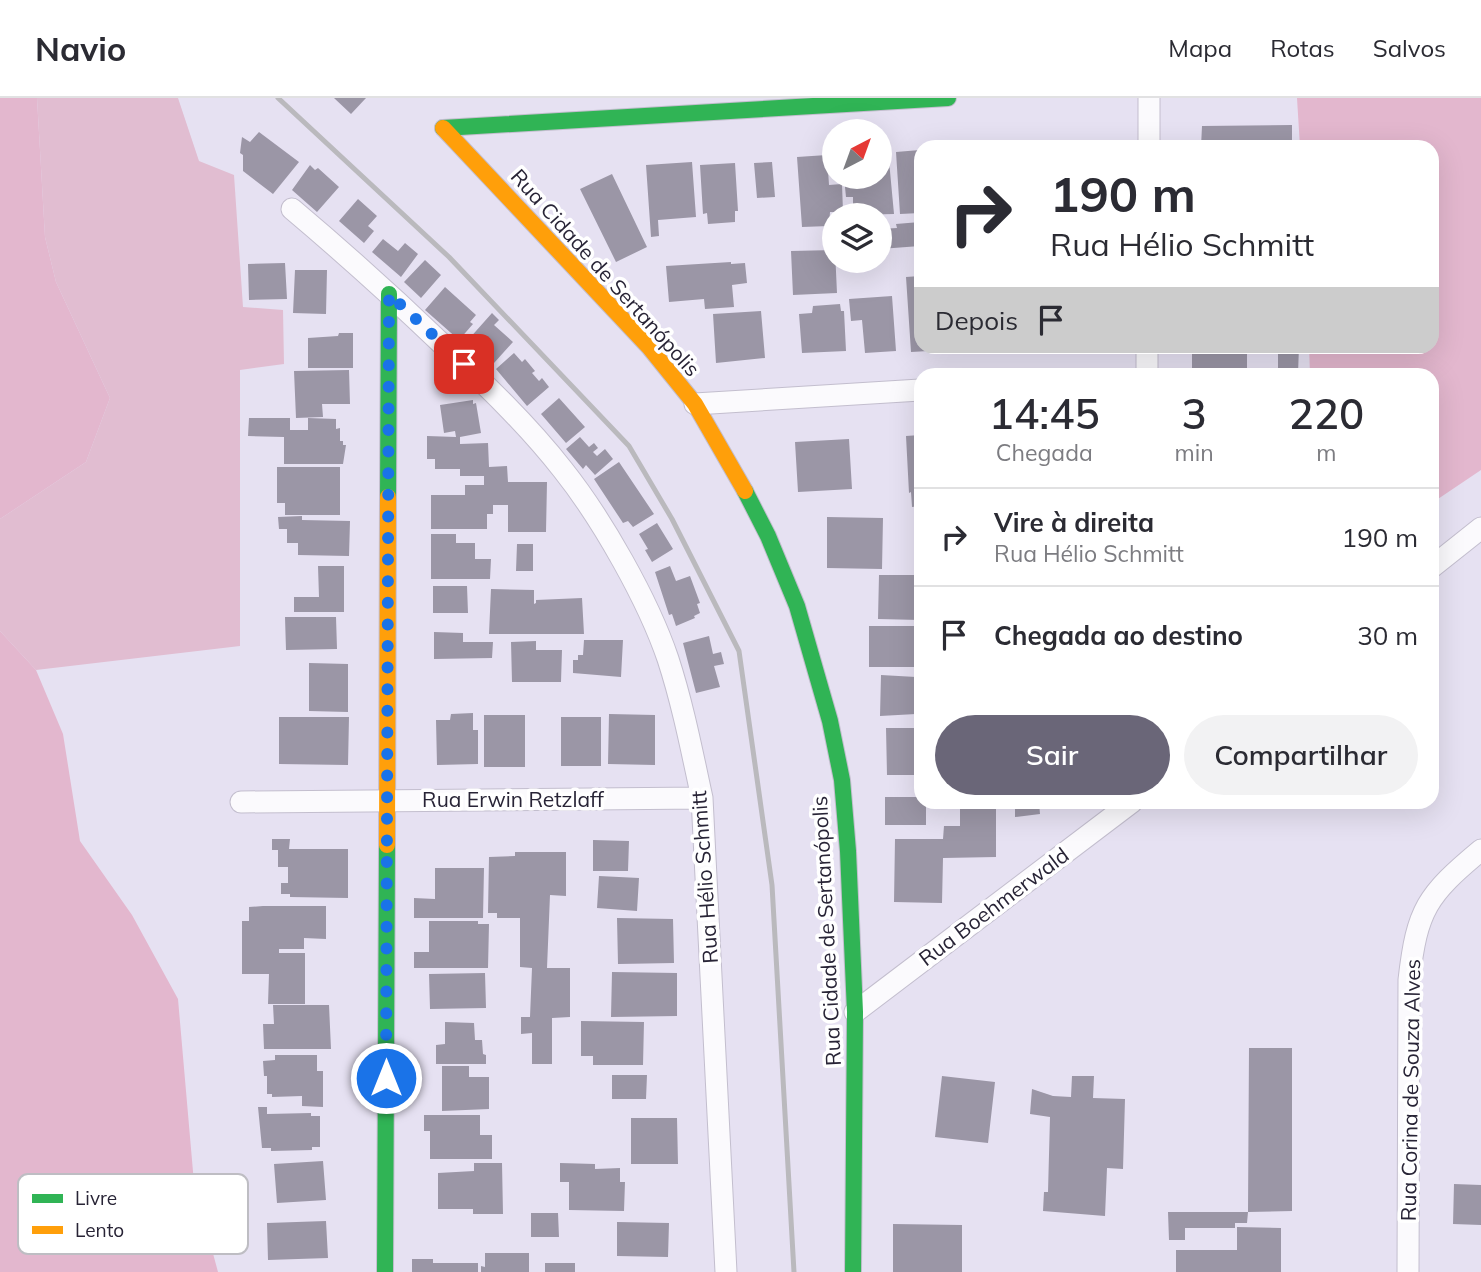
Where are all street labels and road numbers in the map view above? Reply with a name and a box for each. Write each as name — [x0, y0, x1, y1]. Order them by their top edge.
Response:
street label: Rua Cidade de Sertanópolis — [506, 163, 706, 381]
street label: Rua Erwin Retzlaff — [422, 786, 605, 812]
street label: Rua Hélio Schmitt — [685, 790, 723, 964]
street label: Rua Cidade de Sertanópolis — [806, 795, 846, 1067]
street label: Rua Boehmerwald — [913, 841, 1074, 971]
street label: Rua Corina de Souza Alves — [1395, 959, 1425, 1221]

